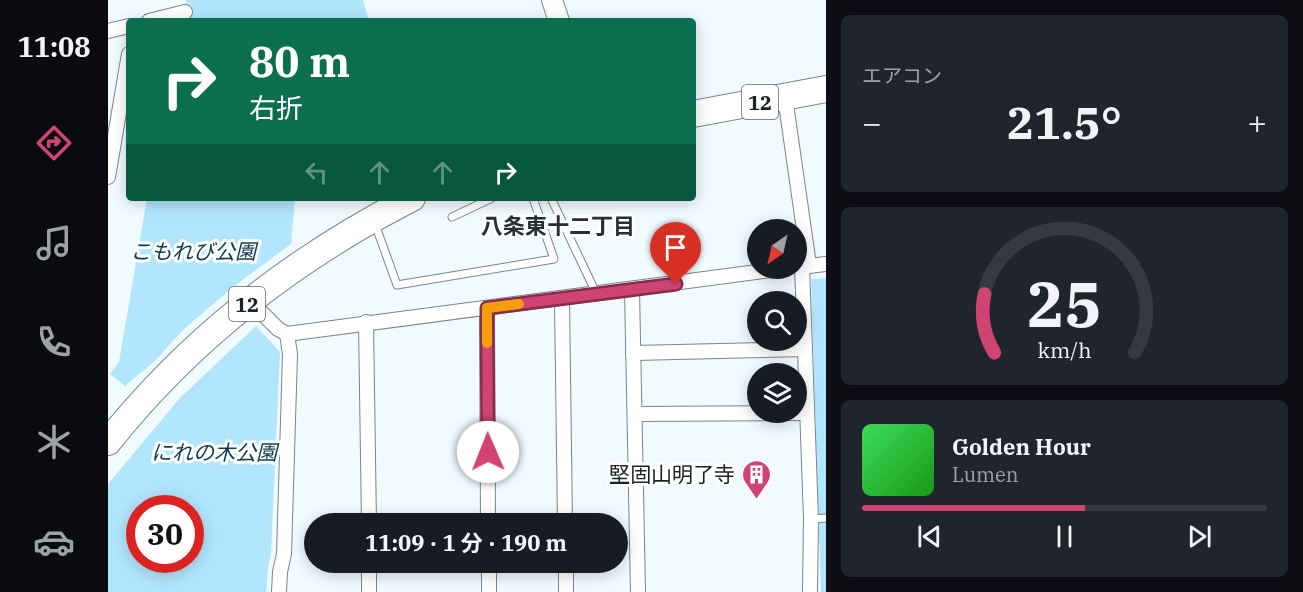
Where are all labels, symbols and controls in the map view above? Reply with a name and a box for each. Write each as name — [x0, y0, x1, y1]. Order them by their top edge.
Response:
text: 11:08 — [18, 29, 90, 64]
text: 80 m — [249, 34, 350, 89]
icon: right — [150, 42, 228, 120]
text: エアコン — [862, 62, 942, 89]
road number: 12 — [742, 85, 778, 119]
text: 右折 — [249, 90, 303, 125]
text: 21.5° — [1007, 93, 1122, 151]
text: − — [862, 101, 882, 144]
text: + — [1247, 101, 1267, 144]
icon: directions — [33, 122, 75, 164]
icon: left — [300, 156, 333, 189]
icon: ahead — [363, 156, 396, 189]
icon: ahead — [426, 156, 459, 189]
icon: right — [489, 156, 522, 189]
district label: 八条東十二丁目 — [481, 211, 635, 240]
north arrow — [747, 219, 807, 279]
map controls — [747, 219, 807, 423]
icon: music — [33, 222, 75, 264]
pin — [650, 222, 701, 284]
icon: arrive — [659, 231, 692, 264]
park label: こもれび公園 — [130, 237, 259, 265]
text: 25 — [1027, 263, 1102, 344]
road number: 12 — [229, 287, 265, 321]
button: search — [747, 291, 807, 351]
icon: phone — [33, 321, 75, 363]
text: km/h — [1037, 336, 1092, 364]
button: layers — [747, 363, 807, 423]
position arrow — [456, 420, 520, 484]
icon: climate — [33, 421, 75, 463]
text: Golden Hour — [952, 432, 1091, 461]
park label: にれの木公園 — [151, 438, 280, 466]
building icon: 堅固山明了寺 — [740, 458, 772, 500]
place label: 堅固山明了寺 — [609, 460, 735, 488]
text: Lumen — [952, 461, 1019, 488]
speed limit sign: 30 — [126, 495, 204, 573]
icon: previous — [913, 520, 946, 553]
icon: pause — [1048, 520, 1081, 553]
icon: next — [1183, 520, 1216, 553]
icon: car — [33, 521, 75, 563]
text: 11:09 · 1 分 · 190 m — [365, 528, 567, 557]

